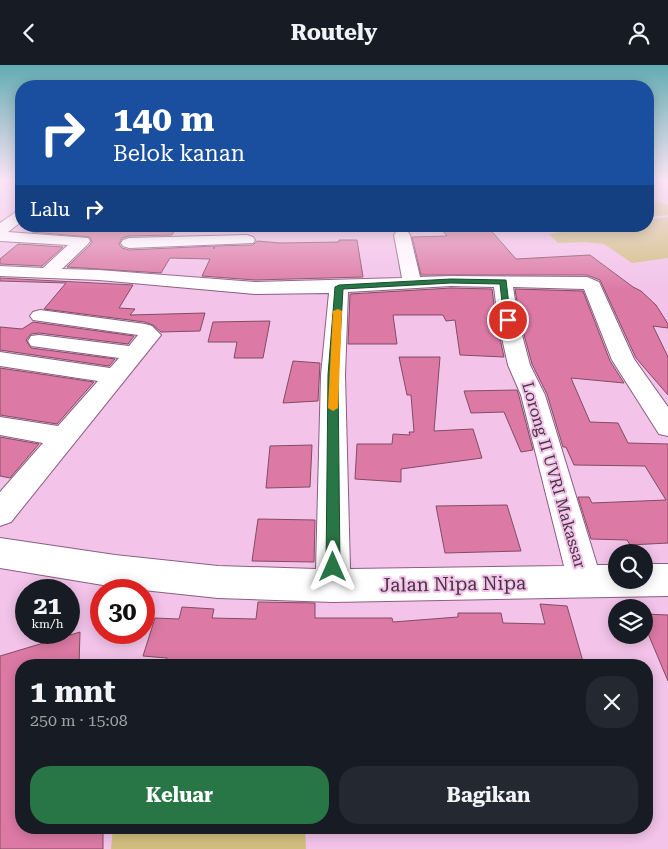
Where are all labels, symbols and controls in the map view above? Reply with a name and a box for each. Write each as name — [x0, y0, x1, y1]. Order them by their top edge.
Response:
icon: back — [15, 19, 43, 47]
icon: person — [625, 19, 653, 47]
text: Routely — [291, 20, 377, 45]
text: 140 m — [113, 99, 214, 140]
icon: right — [30, 100, 95, 165]
text: Belok kanan — [113, 141, 245, 166]
icon: right — [80, 195, 108, 223]
text: Lalu — [30, 198, 70, 221]
pin — [487, 299, 529, 341]
icon: arrive — [494, 306, 522, 334]
street label: Lorong II UVRI Makassar — [518, 380, 590, 571]
position arrow — [306, 540, 358, 592]
map controls — [608, 544, 653, 644]
button: search — [608, 544, 653, 589]
street label: Jalan Nipa Nipa — [380, 571, 527, 597]
speed limit sign: 30 — [90, 579, 155, 644]
text: 21 — [33, 591, 62, 620]
button: layers — [608, 599, 653, 644]
text: km/h — [31, 617, 64, 631]
text: 1 mnt — [30, 674, 116, 709]
button: close — [586, 676, 638, 728]
text: 250 m · 15:08 — [30, 711, 128, 730]
button: Keluar — [30, 766, 329, 824]
button: Bagikan — [339, 766, 638, 824]

